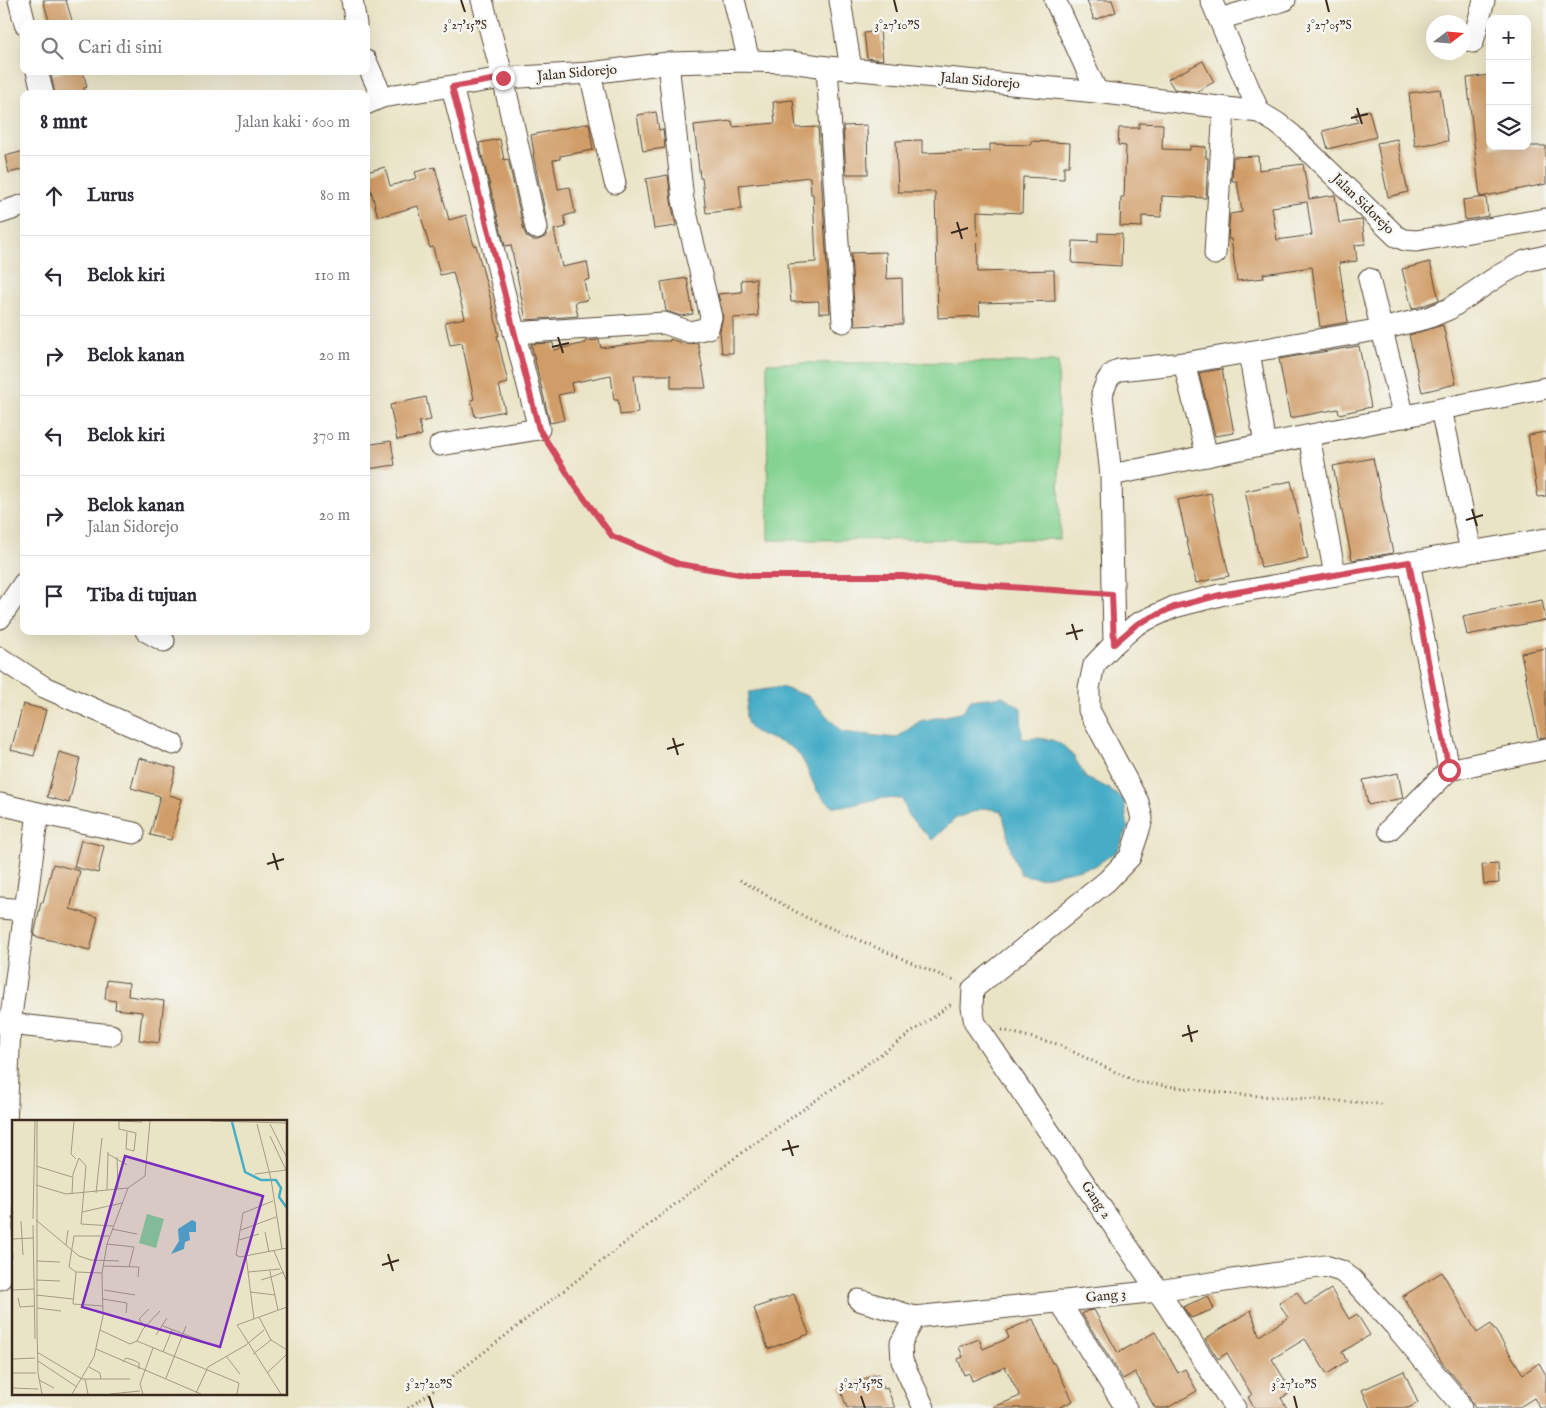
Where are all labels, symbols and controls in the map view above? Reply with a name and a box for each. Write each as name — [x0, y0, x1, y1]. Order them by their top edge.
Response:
north arrow — [1426, 15, 1471, 60]
map controls — [1486, 15, 1531, 150]
button: + — [1486, 15, 1531, 60]
text: 3°27'15"S — [443, 18, 487, 33]
text: 3°27'10"S — [874, 18, 920, 33]
text: 3°27'05"S — [1306, 18, 1352, 33]
search box — [20, 20, 370, 75]
icon: search — [38, 34, 66, 62]
text: Cari di sini — [78, 36, 162, 60]
button: − — [1486, 60, 1531, 105]
street label: Jalan Sidorejo — [534, 61, 618, 86]
route end — [492, 67, 515, 90]
street label: Jalan Sidorejo — [937, 68, 1021, 93]
button: layers — [1486, 105, 1531, 150]
text: 8 mnt — [40, 109, 87, 136]
text: Jalan kaki · 600 m — [237, 113, 350, 133]
street label: Jalan Sidorejo — [1327, 168, 1398, 239]
icon: ahead — [40, 182, 68, 210]
text: Lurus — [87, 184, 134, 208]
text: 80 m — [320, 186, 350, 206]
icon: left — [40, 262, 68, 290]
text: Belok kiri — [87, 264, 165, 288]
text: 110 m — [314, 266, 350, 286]
icon: right — [40, 342, 68, 370]
text: Belok kanan — [87, 344, 185, 368]
text: 20 m — [319, 346, 350, 366]
icon: left — [40, 422, 68, 450]
text: Belok kiri — [87, 424, 165, 448]
text: 370 m — [313, 426, 350, 446]
text: Belok kanan — [87, 494, 185, 518]
icon: right — [40, 502, 68, 530]
text: 20 m — [319, 506, 350, 526]
text: Jalan Sidorejo — [87, 518, 179, 538]
icon: arrive — [40, 582, 68, 610]
text: Tiba di tujuan — [87, 584, 197, 608]
route start — [1438, 759, 1461, 782]
inset map — [12, 1120, 288, 1396]
street label: Gang 2 — [1077, 1178, 1115, 1223]
street label: Gang 3 — [1085, 1285, 1127, 1307]
text: 3°27'20"S — [406, 1377, 452, 1392]
text: 3°27'15"S — [839, 1377, 883, 1392]
text: 3°27'10"S — [1271, 1377, 1317, 1392]

